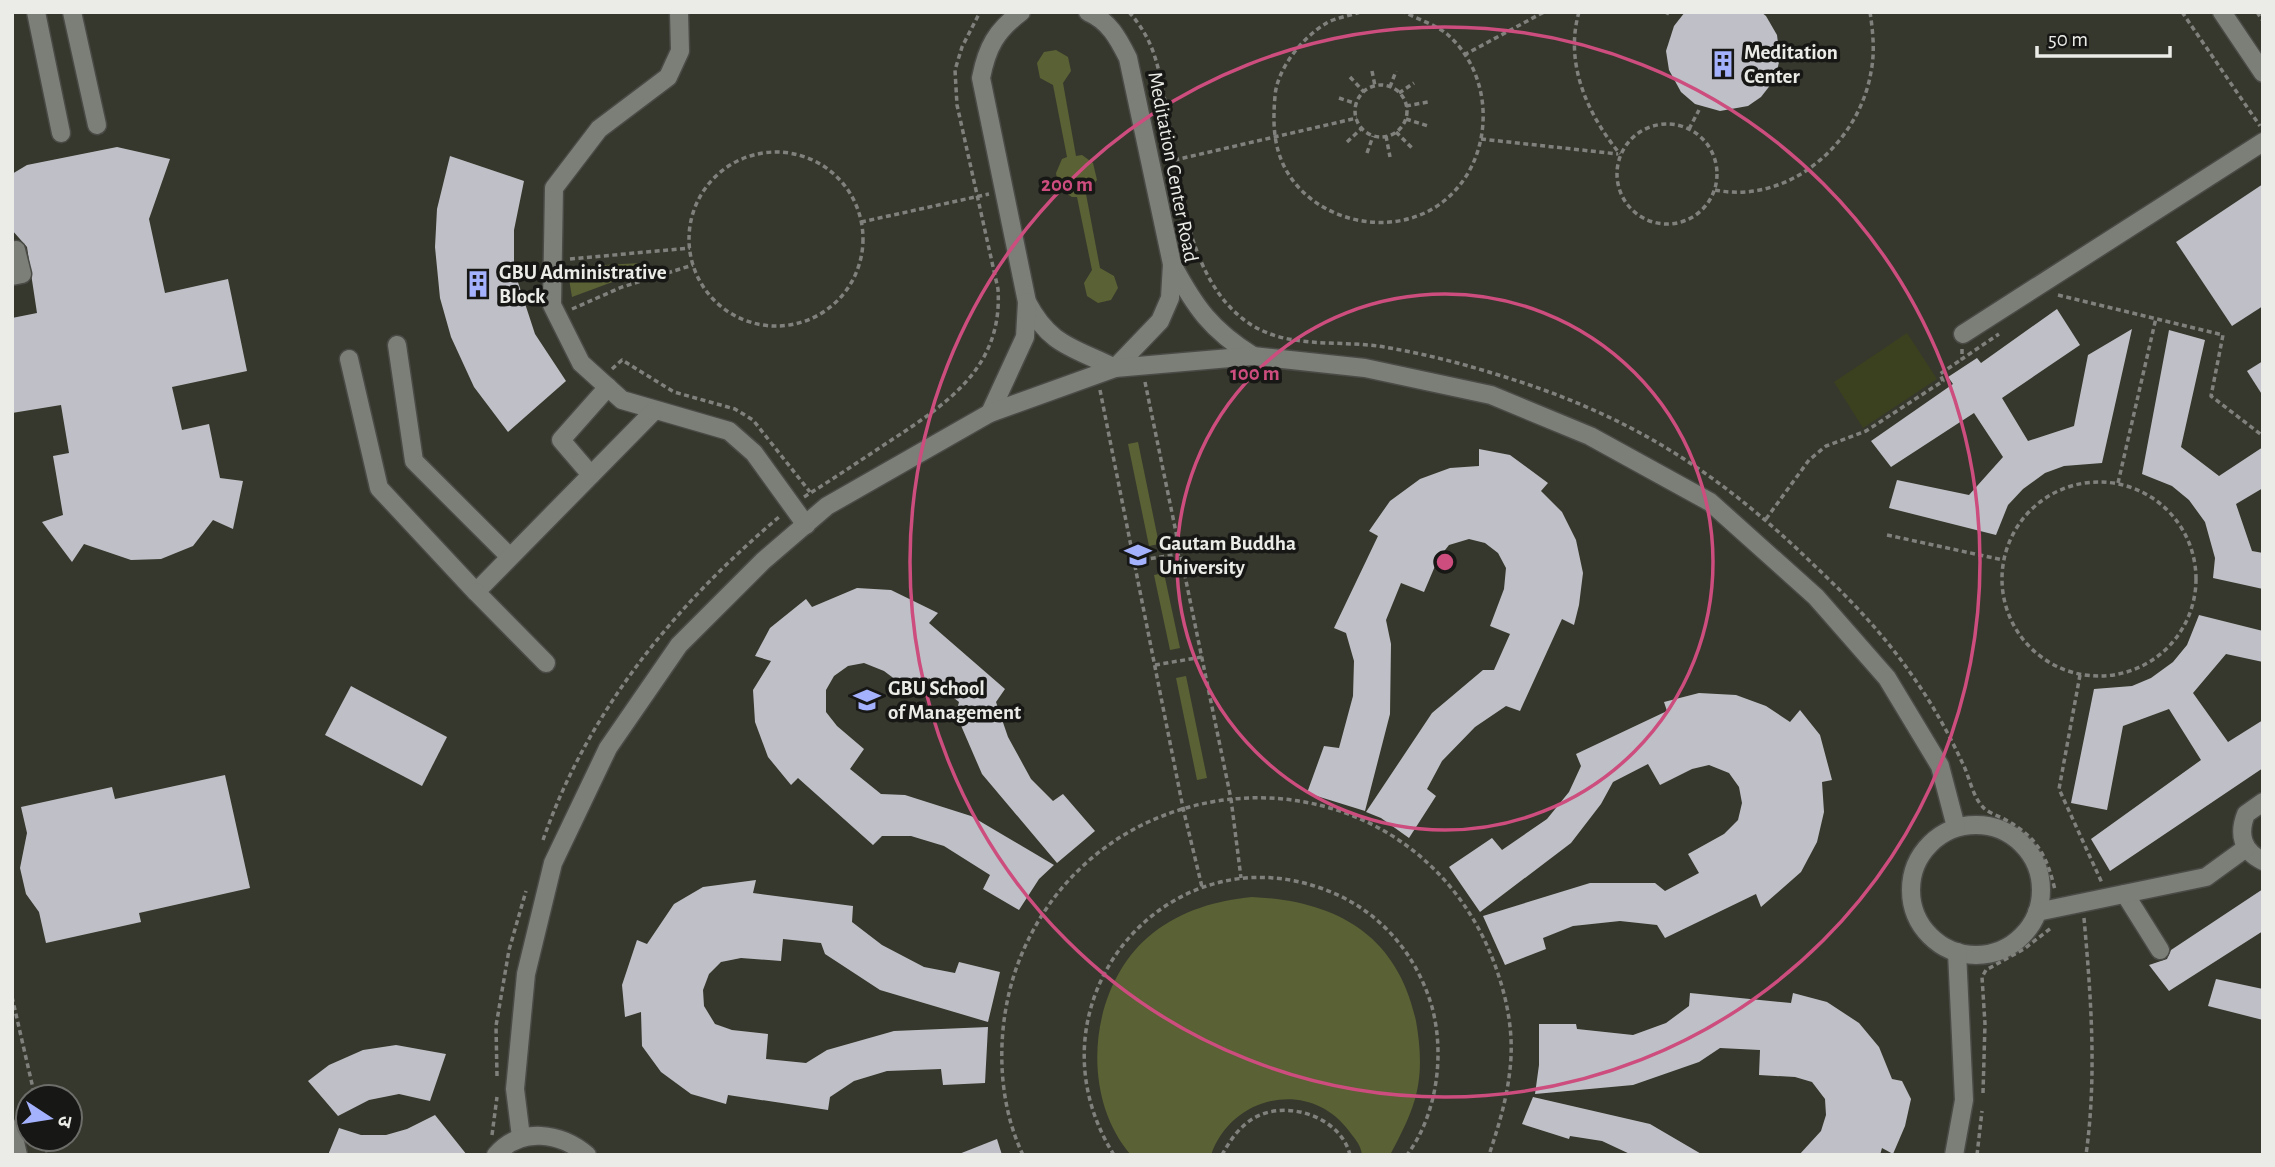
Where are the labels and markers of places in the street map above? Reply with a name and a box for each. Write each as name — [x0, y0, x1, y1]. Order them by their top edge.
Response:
place label: Meditation Center — [1744, 42, 1838, 87]
building icon: Meditation Center — [1708, 49, 1738, 79]
place label: GBU Administrative Block — [499, 262, 667, 307]
building icon: GBU Administrative Block — [463, 269, 493, 299]
place label: Gautam Buddha University — [1159, 533, 1296, 578]
school or university icon: Gautam Buddha University — [1123, 540, 1153, 570]
centre of rings — [1433, 550, 1457, 574]
place label: GBU School of Management — [888, 678, 1021, 723]
school or university icon: GBU School of Management — [852, 685, 882, 715]

